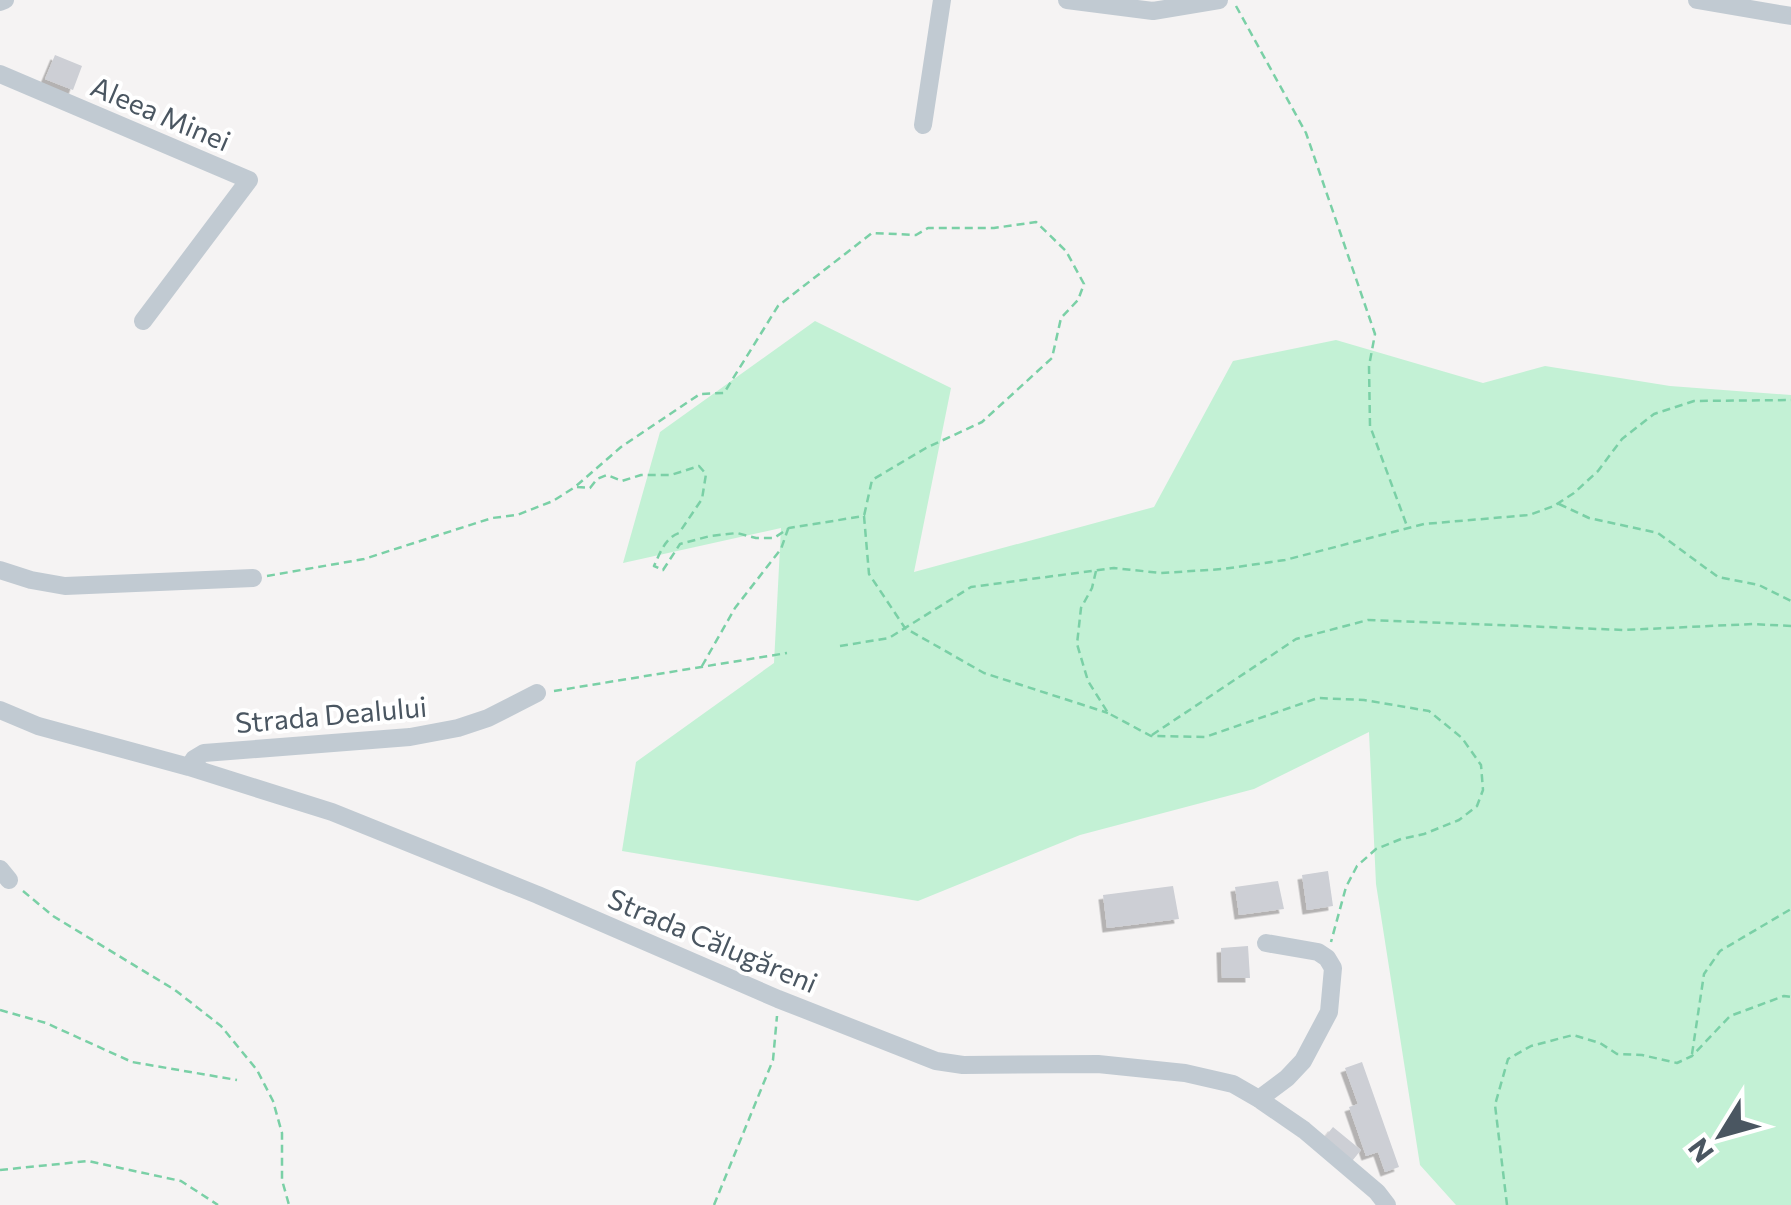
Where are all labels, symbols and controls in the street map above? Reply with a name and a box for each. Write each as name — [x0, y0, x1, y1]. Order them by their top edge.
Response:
street label: Aleea Minei — [86, 68, 236, 158]
street label: Strada Dealului — [234, 689, 428, 739]
street label: Strada Călugăreni — [603, 881, 823, 999]
north arrow — [1671, 1085, 1771, 1185]
text: N — [1680, 1132, 1720, 1169]

